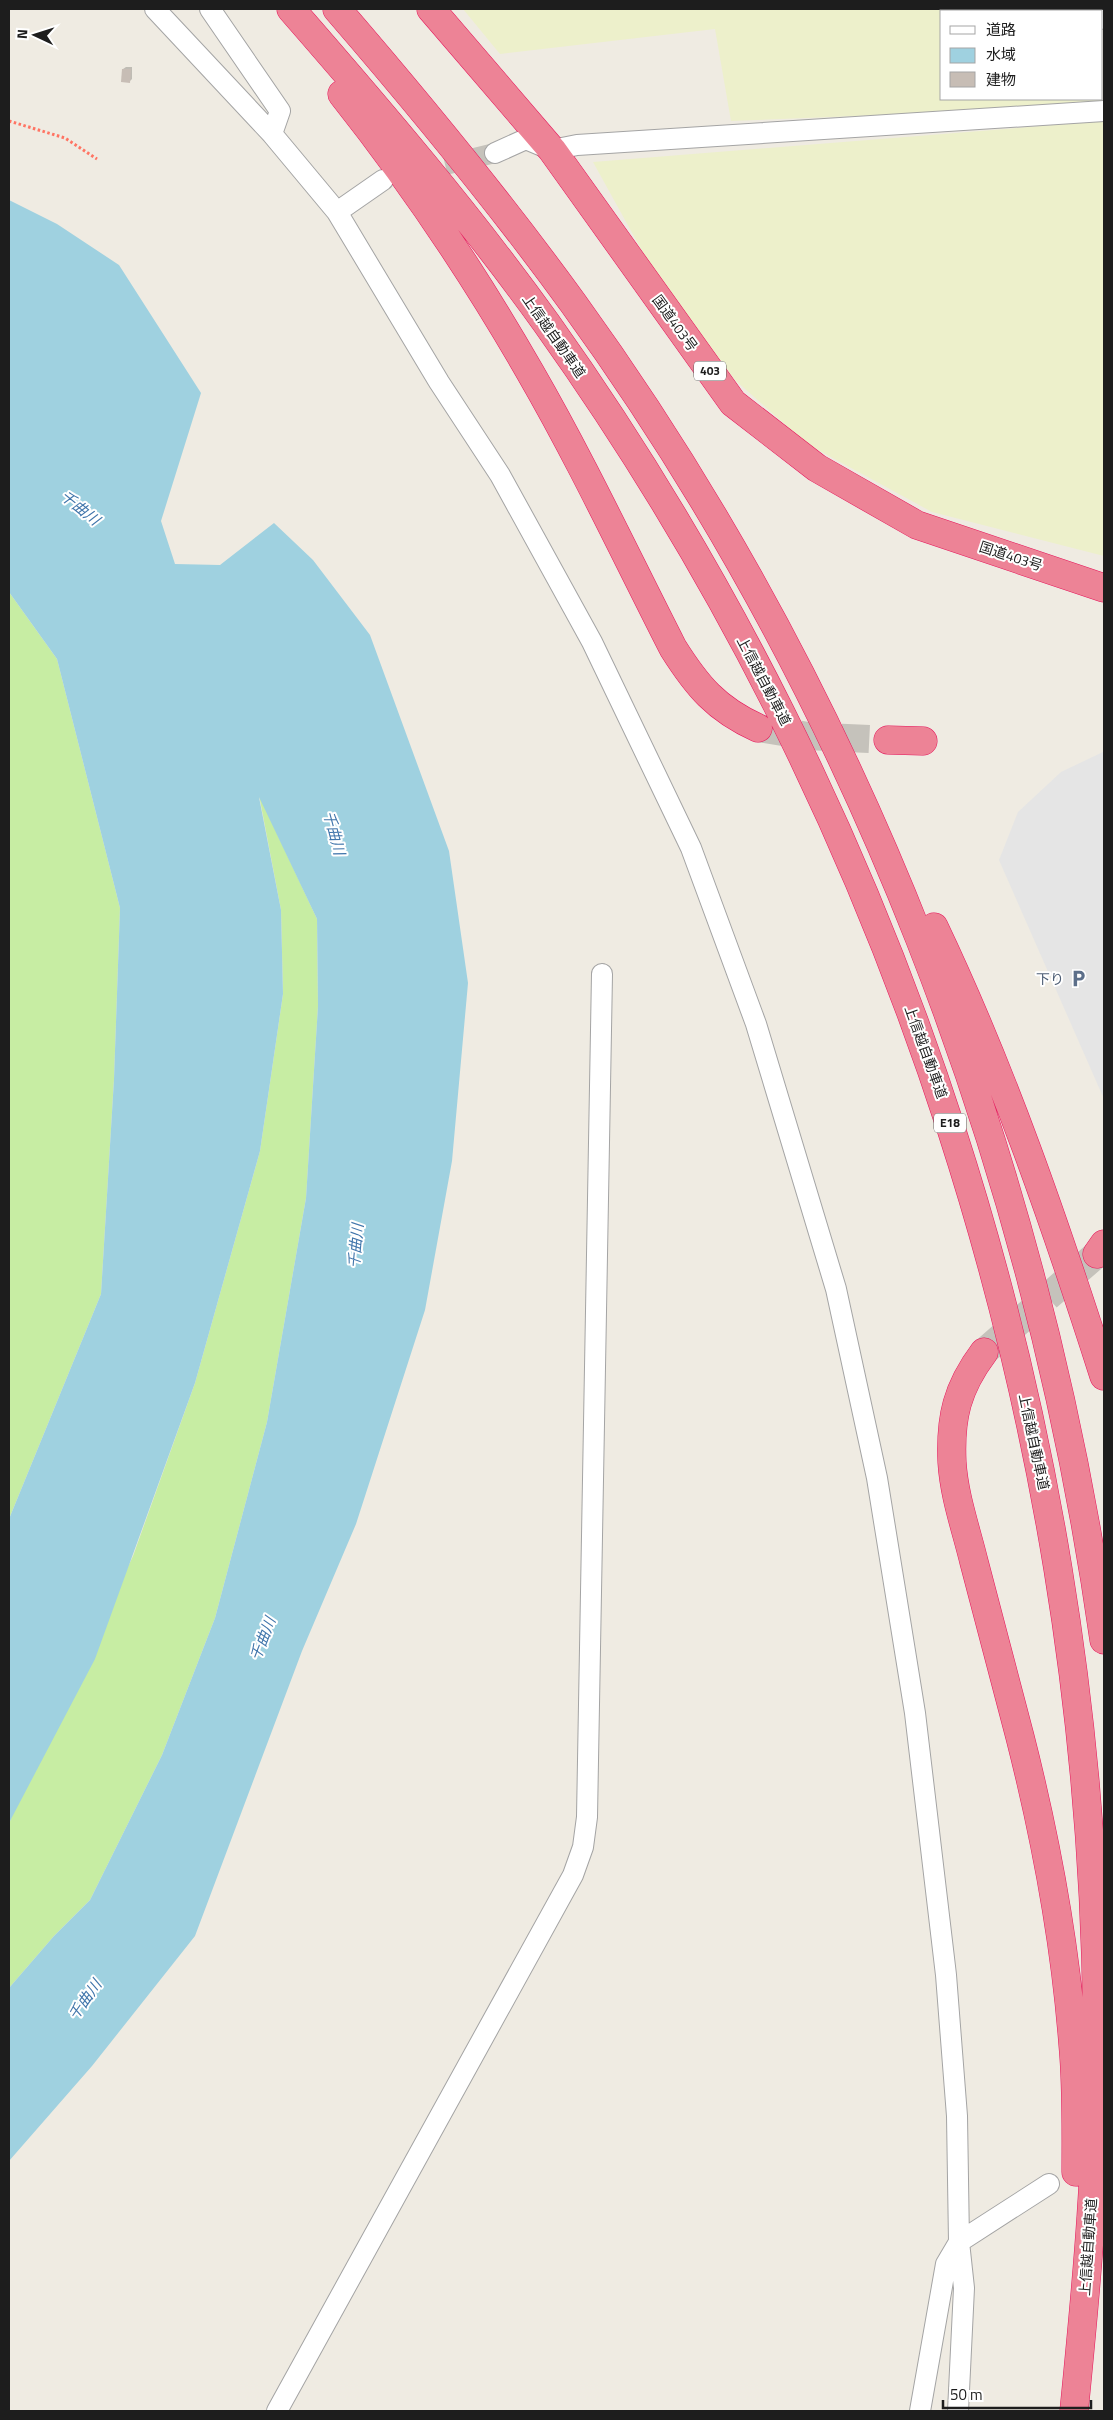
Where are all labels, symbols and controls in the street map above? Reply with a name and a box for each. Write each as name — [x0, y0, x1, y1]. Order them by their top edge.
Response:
north arrow — [10, 10, 60, 60]
legend — [940, 10, 1103, 100]
text: 道路 — [986, 18, 1016, 41]
text: N — [11, 28, 32, 40]
text: 水域 — [986, 43, 1016, 66]
text: 建物 — [986, 68, 1016, 91]
street label: 上信越自動車道 — [518, 290, 591, 382]
street label: 国道403号 — [648, 290, 703, 355]
road number: 403 — [694, 362, 726, 381]
water label: 千曲川 — [56, 485, 107, 532]
street label: 国道403号 — [977, 535, 1046, 576]
street label: 上信越自動車道 — [732, 633, 797, 729]
water label: 千曲川 — [318, 808, 352, 860]
place label: 下り — [1036, 968, 1064, 989]
parking icon: 下り — [1068, 969, 1088, 989]
street label: 上信越自動車道 — [900, 1002, 953, 1101]
road number: E18 — [934, 1114, 966, 1132]
water label: 千曲川 — [342, 1221, 369, 1269]
street label: 上信越自動車道 — [1014, 1392, 1055, 1492]
water label: 千曲川 — [244, 1612, 282, 1664]
water label: 千曲川 — [62, 1973, 108, 2025]
street label: 上信越自動車道 — [1074, 2197, 1101, 2297]
scale bar — [943, 2378, 1090, 2410]
text: 50 m — [950, 2383, 983, 2406]

